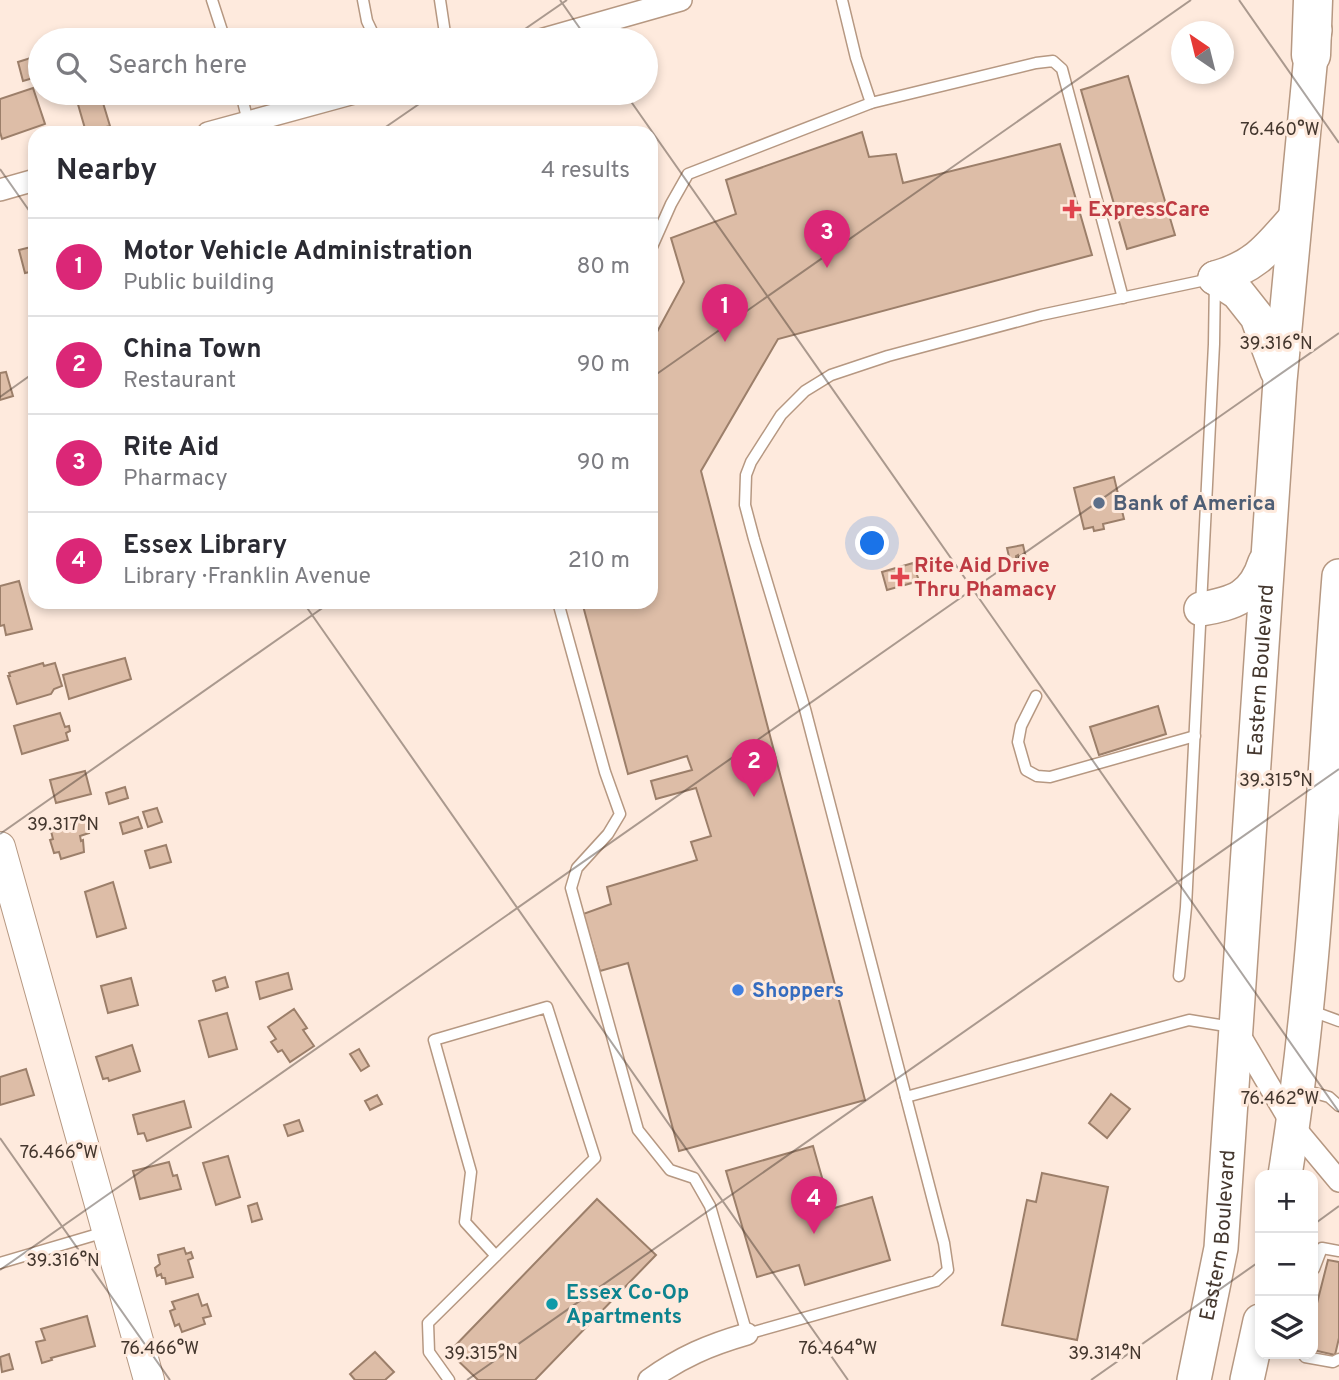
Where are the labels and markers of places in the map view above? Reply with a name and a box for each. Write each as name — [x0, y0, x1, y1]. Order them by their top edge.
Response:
place label: ExpressCare — [1088, 197, 1210, 224]
marker: ExpressCare — [1062, 199, 1082, 219]
pin: 3 — [804, 210, 850, 268]
pin: 1 — [702, 284, 748, 342]
place label: Bank of America — [1113, 491, 1275, 518]
marker: Bank of America — [1091, 495, 1107, 511]
place label: Rite Aid Drive Thru Phamacy — [914, 553, 1057, 604]
marker: Rite Aid Drive Thru Phamacy — [892, 569, 908, 585]
pin: 2 — [731, 739, 777, 797]
place label: Shoppers — [752, 978, 844, 1005]
marker: Shoppers — [730, 982, 746, 998]
pin: 4 — [791, 1176, 837, 1234]
place label: Essex Co-Op Apartments — [566, 1280, 689, 1331]
marker: Essex Co-Op Apartments — [544, 1296, 560, 1312]

